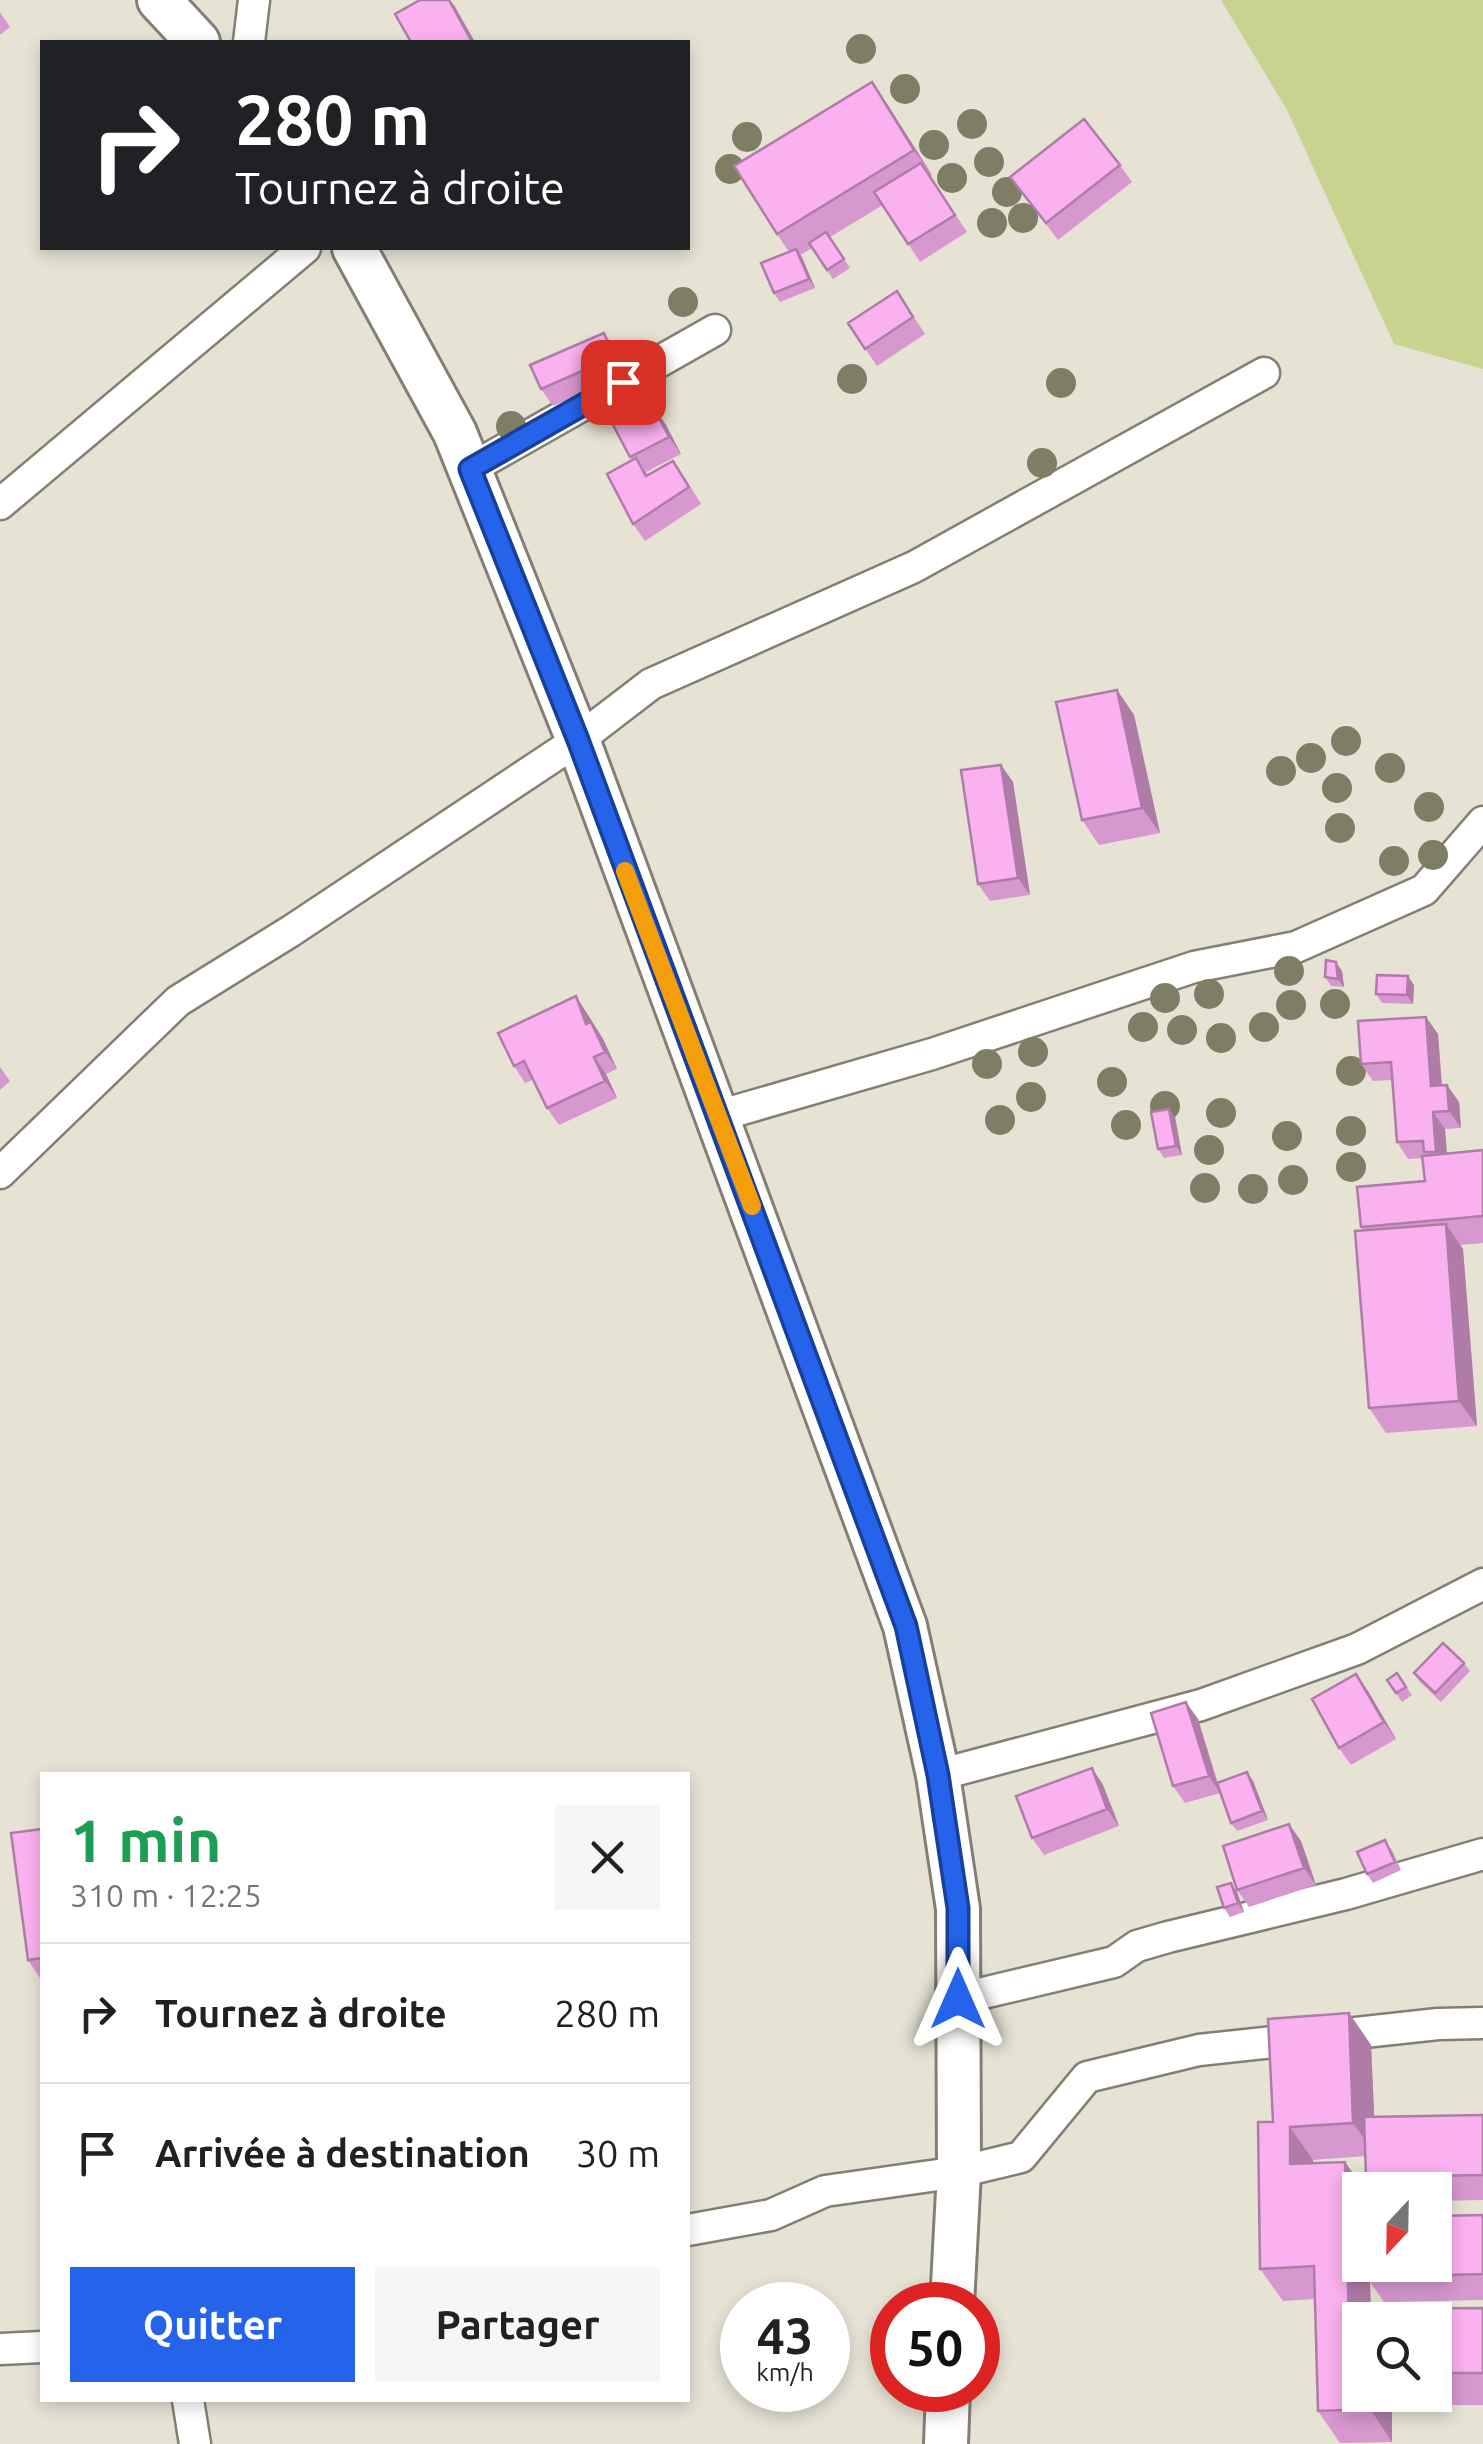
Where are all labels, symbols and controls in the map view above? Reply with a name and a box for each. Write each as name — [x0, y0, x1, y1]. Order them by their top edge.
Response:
icon: right — [70, 80, 200, 210]
text: 280 m — [235, 80, 430, 158]
text: Tournez à droite — [235, 162, 565, 213]
pin — [581, 340, 666, 425]
icon: arrive — [596, 355, 651, 410]
button: close — [555, 1805, 660, 1910]
text: 1 min — [70, 1806, 222, 1873]
text: 310 m · 12:25 — [70, 1877, 262, 1913]
position arrow — [906, 1947, 1010, 2051]
icon: right — [70, 1986, 125, 2041]
text: Tournez à droite — [155, 1992, 447, 2034]
text: 280 m — [554, 1992, 660, 2034]
icon: arrive — [70, 2126, 125, 2181]
text: Arrivée à destination — [155, 2132, 530, 2174]
text: 30 m — [576, 2132, 660, 2174]
north arrow — [1342, 2172, 1452, 2282]
map controls — [1342, 2172, 1452, 2412]
button: Quitter — [70, 2267, 355, 2382]
button: Partager — [375, 2267, 660, 2382]
speed limit sign: 50 — [870, 2282, 1000, 2412]
button: search — [1342, 2302, 1452, 2412]
text: 43 — [757, 2307, 813, 2363]
text: km/h — [756, 2358, 814, 2386]

